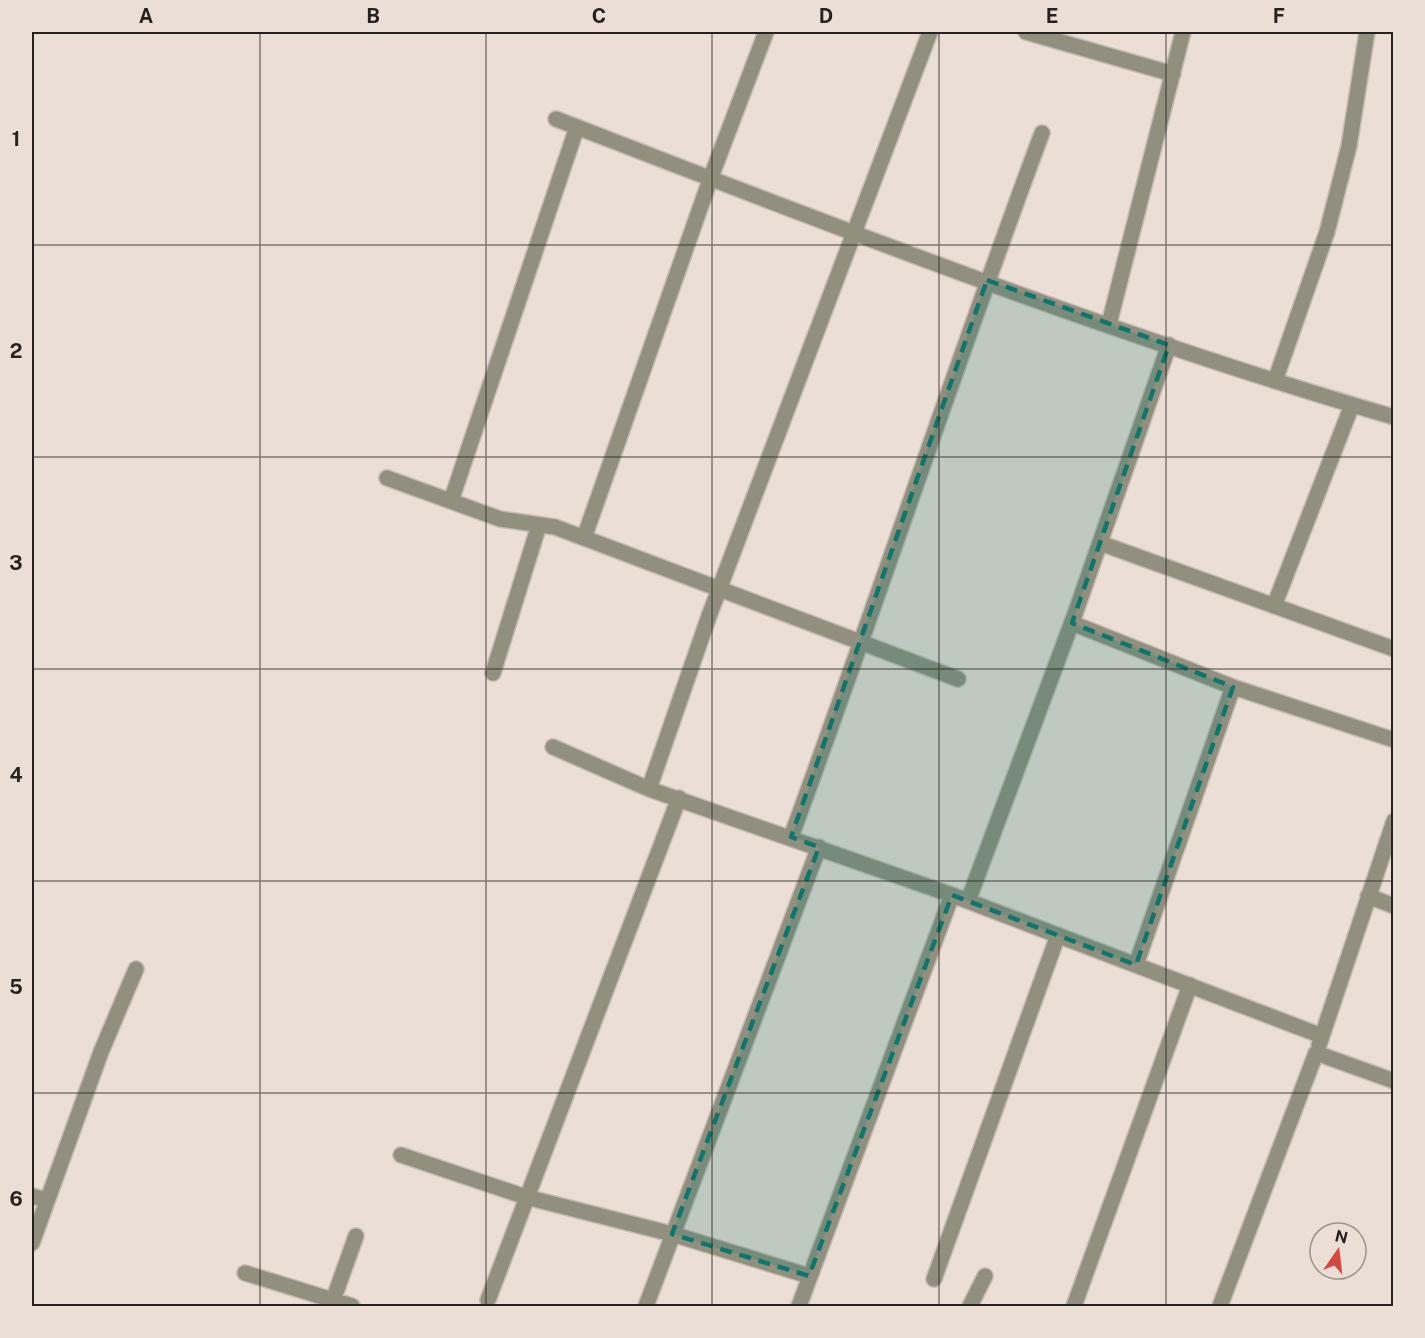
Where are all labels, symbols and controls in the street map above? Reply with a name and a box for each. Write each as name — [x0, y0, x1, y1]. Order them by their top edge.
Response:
text: A — [139, 4, 153, 28]
text: B — [366, 4, 380, 28]
text: C — [592, 4, 606, 28]
text: D — [819, 4, 833, 28]
text: E — [1046, 4, 1058, 28]
text: F — [1273, 4, 1285, 28]
text: 1 — [12, 127, 20, 151]
text: 2 — [10, 339, 22, 363]
text: 3 — [9, 551, 23, 575]
text: 4 — [9, 763, 23, 787]
text: 5 — [9, 975, 23, 999]
text: 6 — [9, 1187, 23, 1211]
north arrow — [1308, 1221, 1368, 1281]
text: N — [1333, 1226, 1350, 1248]

